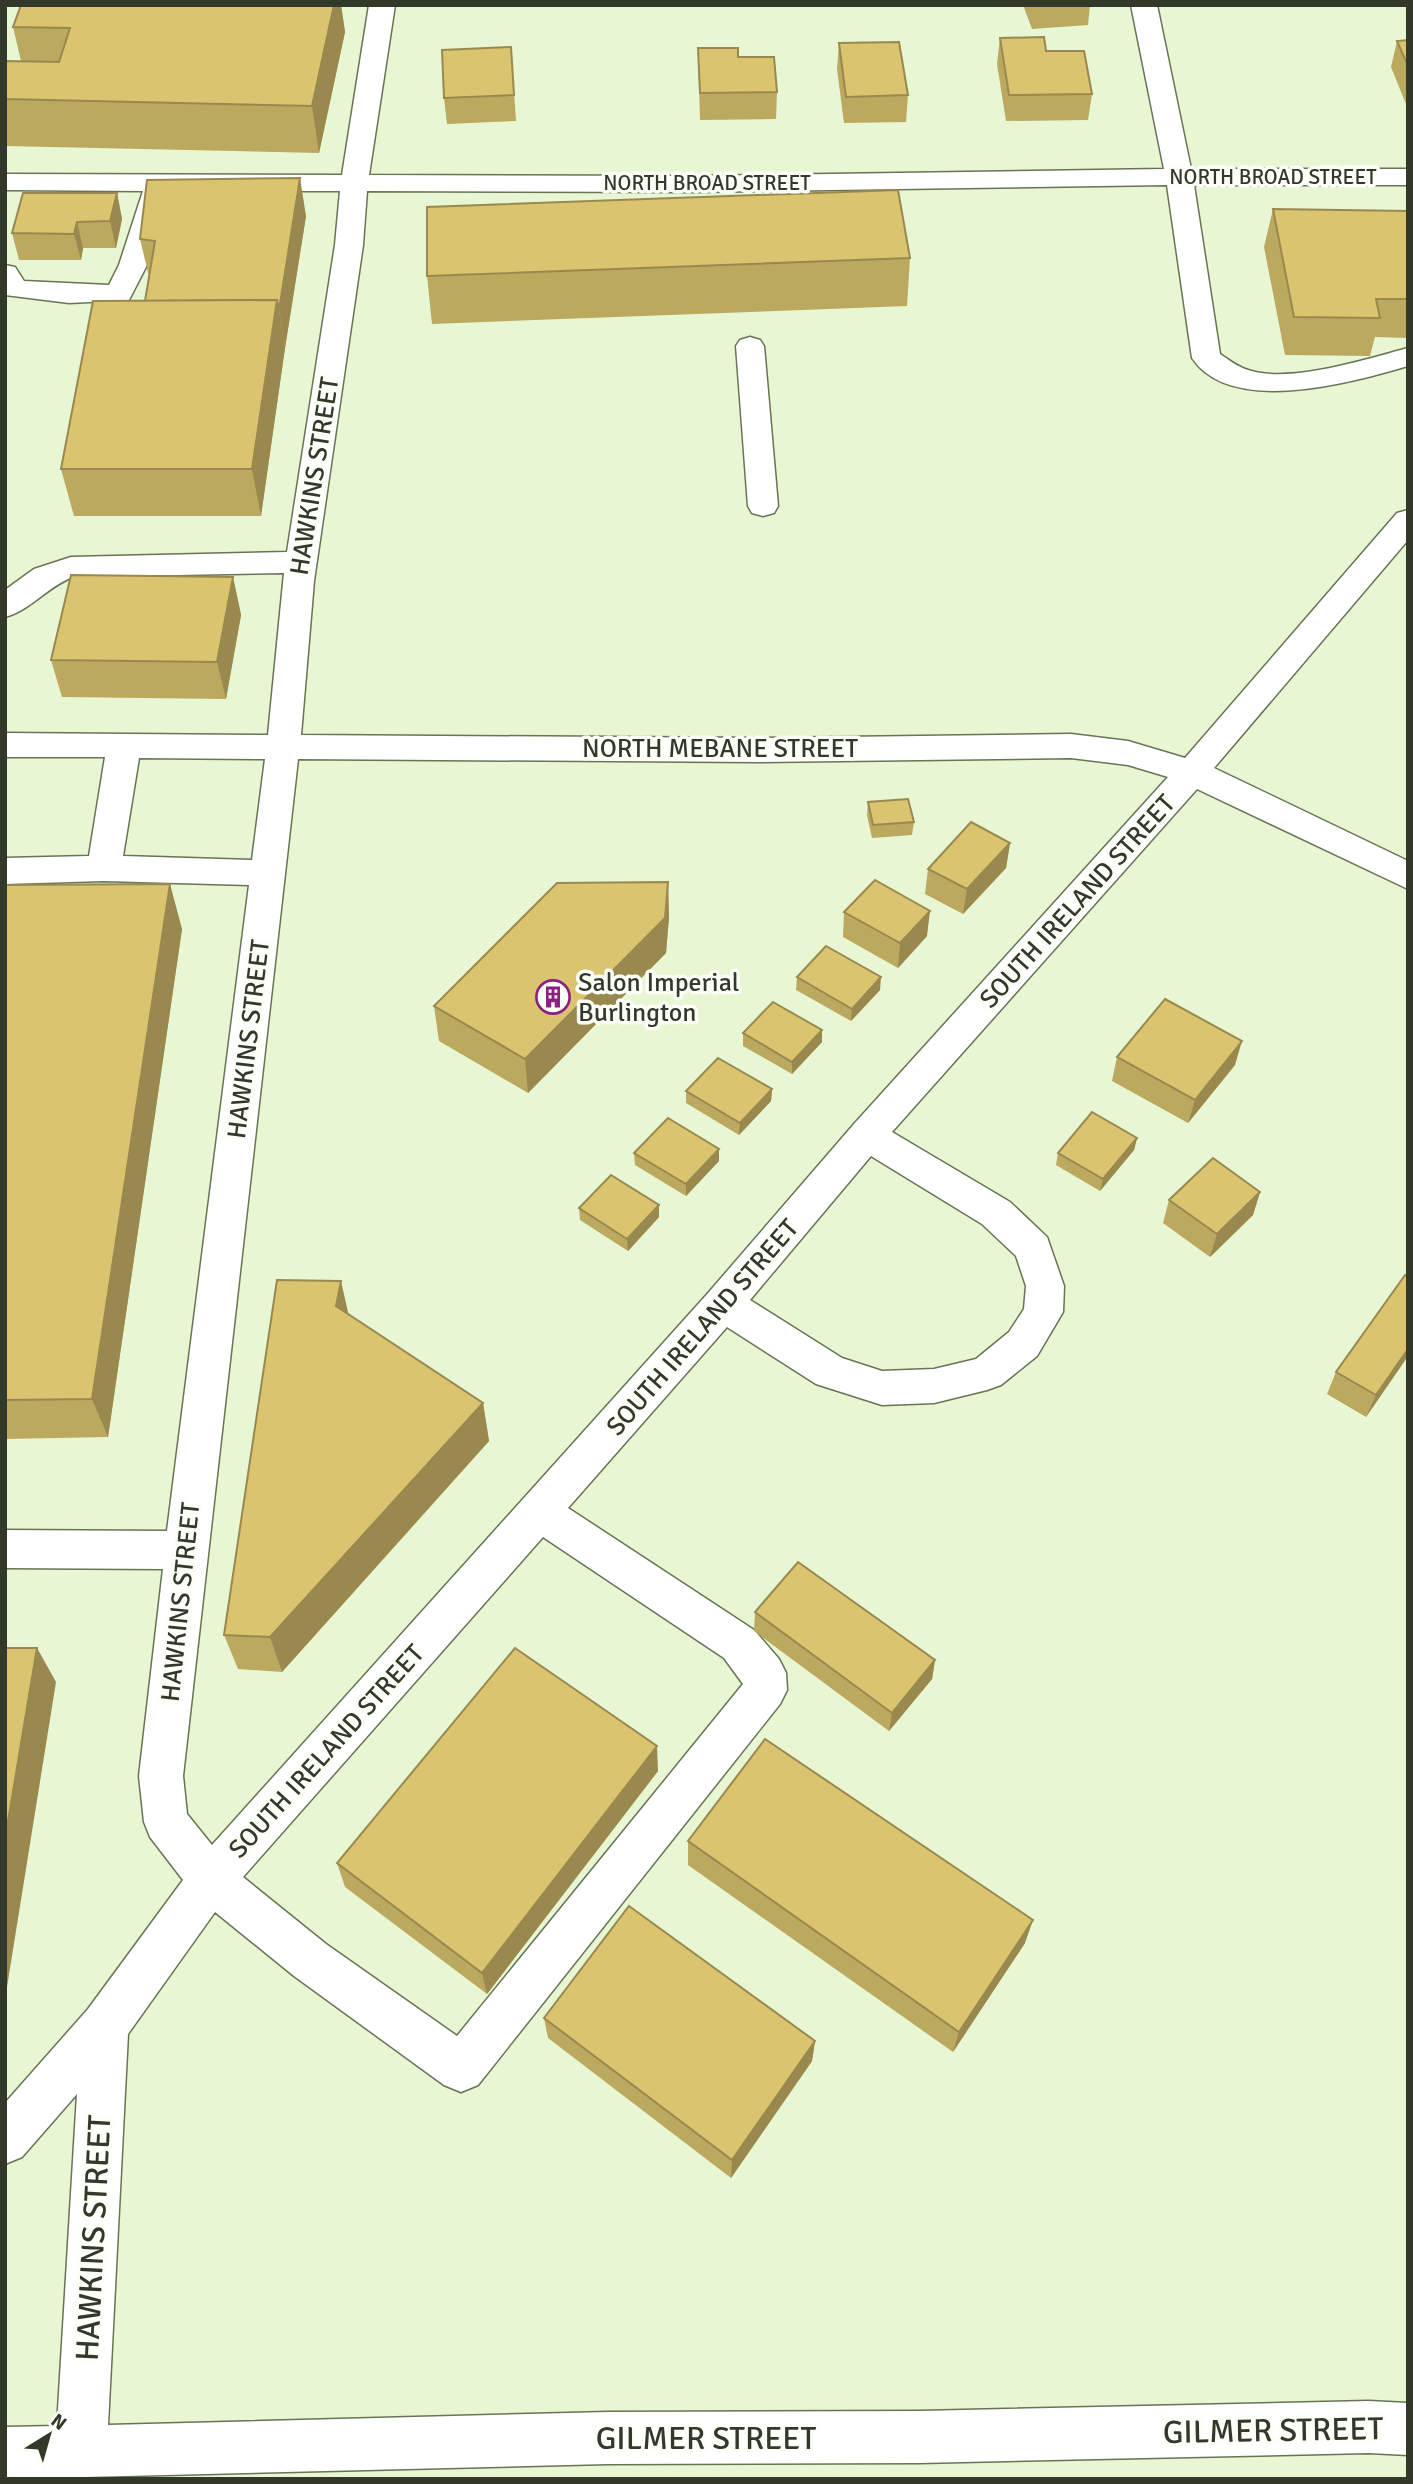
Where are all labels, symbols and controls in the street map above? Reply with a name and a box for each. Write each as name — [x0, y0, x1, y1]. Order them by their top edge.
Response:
street label: NORTH BROAD STREET — [1169, 164, 1377, 190]
street label: NORTH BROAD STREET — [603, 170, 811, 196]
street label: HAWKINS STREET — [284, 375, 346, 578]
street label: NORTH MEBANE STREET — [582, 733, 858, 765]
street label: SOUTH IRELAND STREET — [973, 788, 1182, 1015]
street label: HAWKINS STREET — [221, 938, 277, 1140]
place label: Salon Imperial Burlington — [578, 967, 739, 1029]
building icon: Salon Imperial Burlington — [534, 978, 572, 1016]
street label: SOUTH IRELAND STREET — [600, 1213, 806, 1443]
street label: HAWKINS STREET — [155, 1501, 207, 1703]
street label: SOUTH IRELAND STREET — [222, 1638, 431, 1865]
street label: HAWKINS STREET — [68, 2114, 119, 2362]
north arrow — [14, 2400, 84, 2470]
text: N — [46, 2409, 71, 2436]
street label: GILMER STREET — [1162, 2409, 1384, 2452]
street label: GILMER STREET — [596, 2419, 816, 2458]

